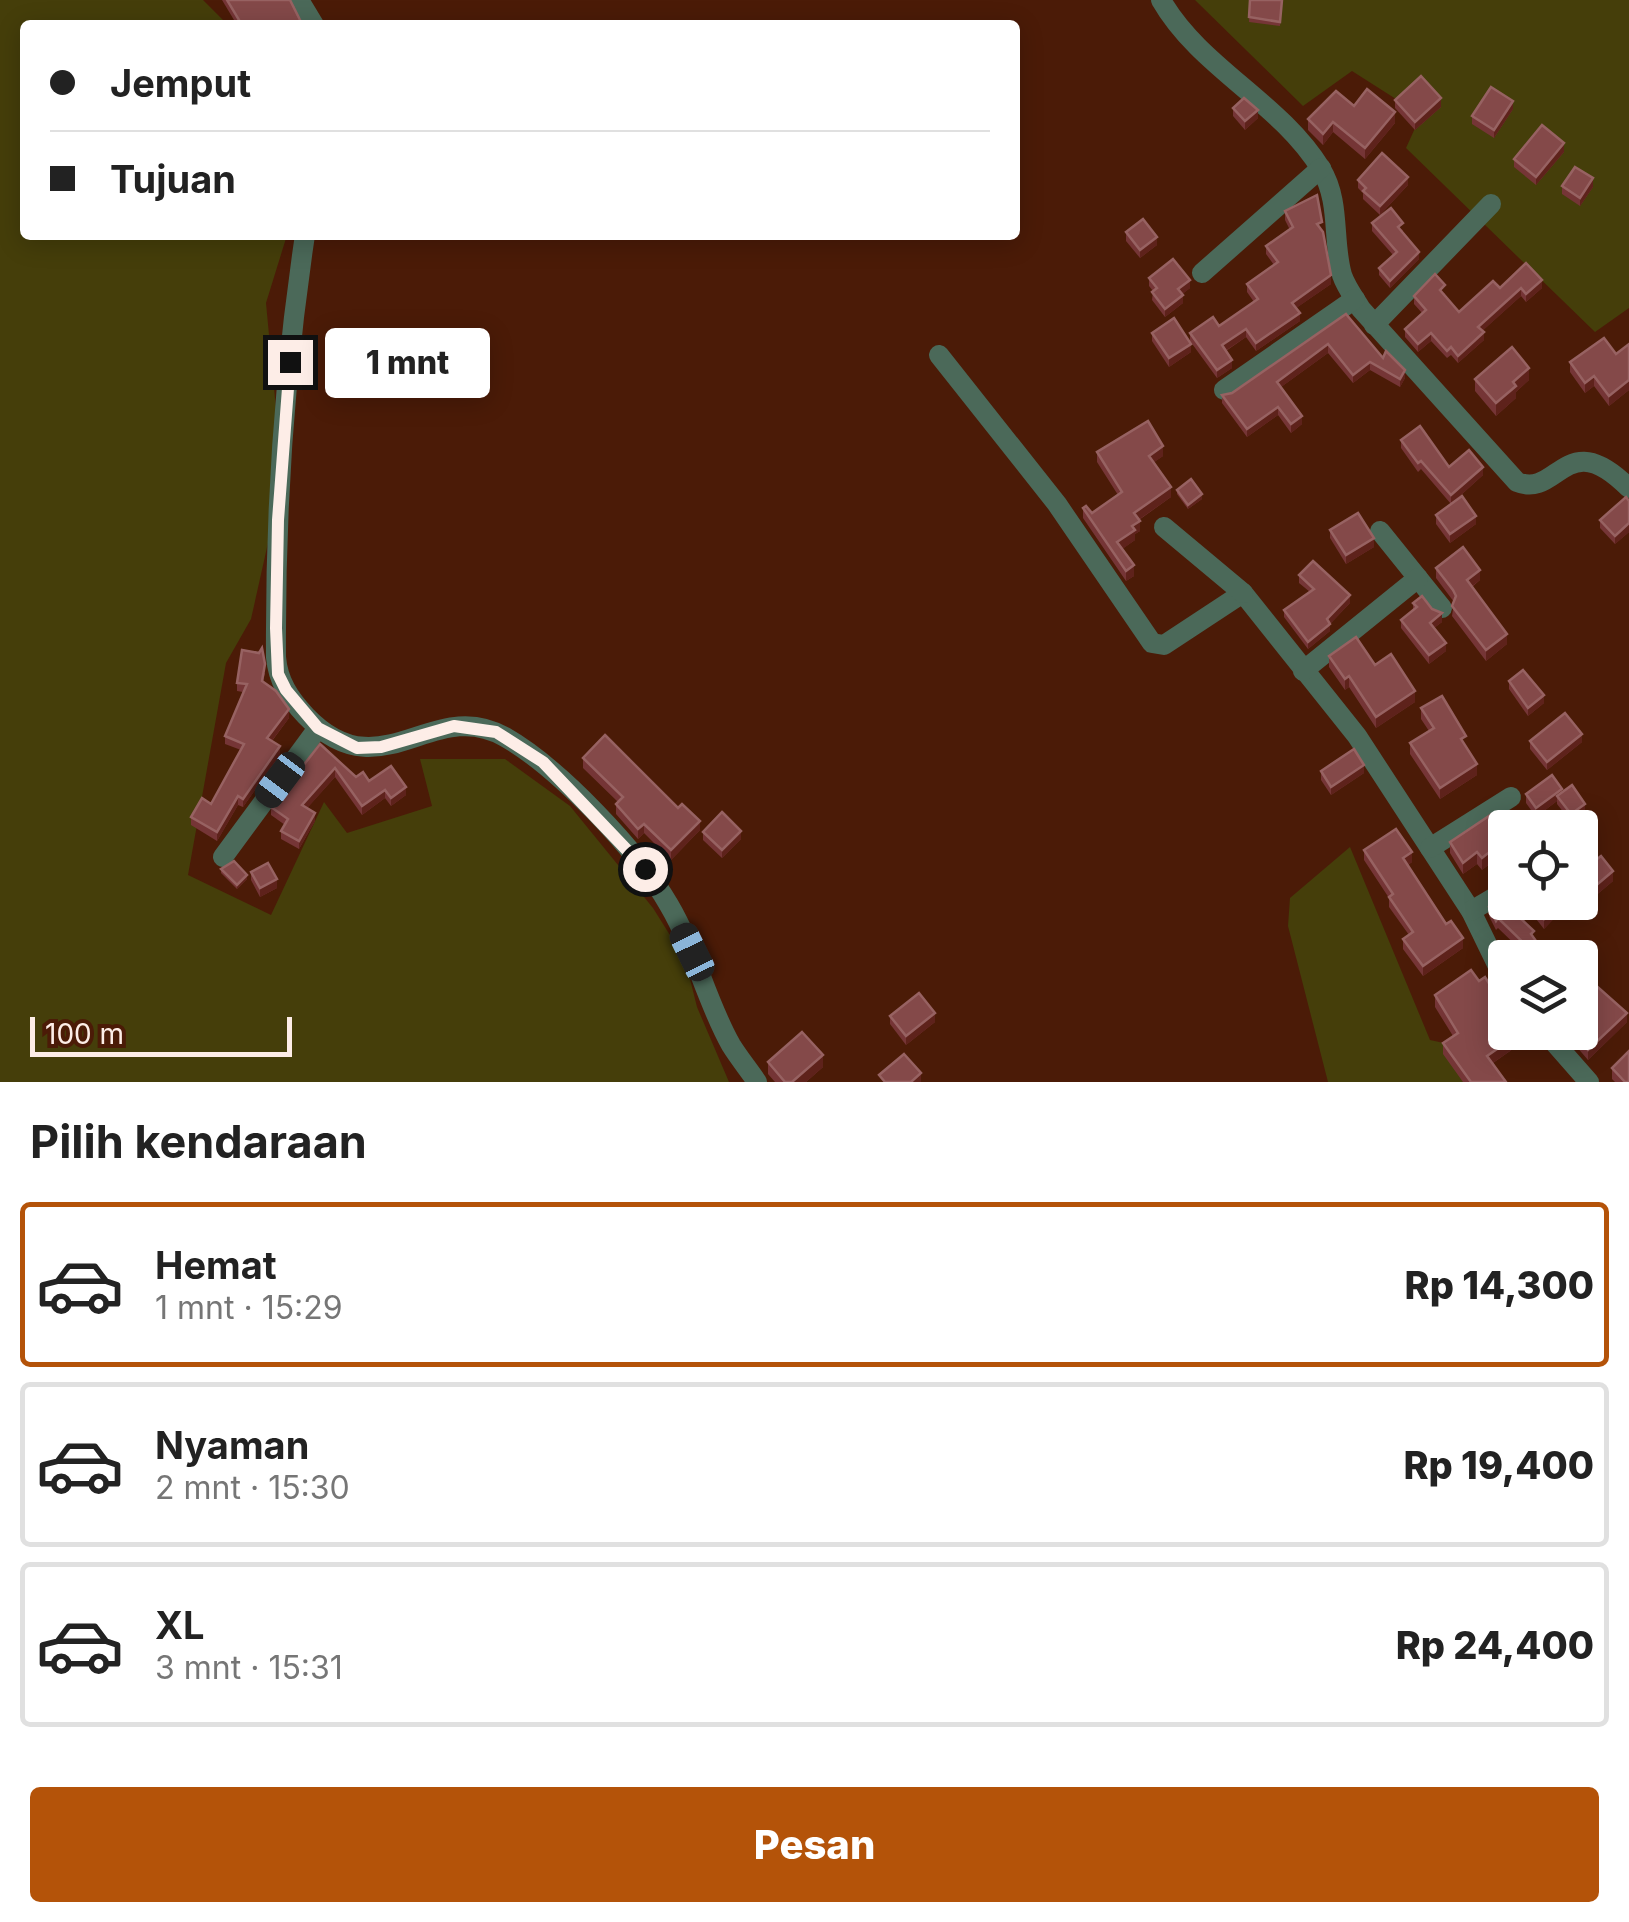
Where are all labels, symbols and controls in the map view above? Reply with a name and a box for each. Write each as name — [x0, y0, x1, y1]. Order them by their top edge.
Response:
text: Jemput — [110, 60, 251, 106]
text: Tujuan — [110, 156, 236, 202]
callout: 1 mnt — [325, 327, 490, 397]
route end — [268, 340, 313, 385]
text: 1 mnt — [366, 343, 449, 382]
car — [250, 747, 310, 813]
map controls — [1488, 810, 1598, 1050]
button: locate — [1488, 810, 1598, 920]
route start — [623, 847, 668, 892]
car — [665, 918, 719, 986]
button: layers — [1488, 940, 1598, 1050]
scale bar — [30, 1012, 292, 1056]
text: 100 m — [45, 1017, 124, 1051]
text: Pilih kendaraan — [30, 1114, 367, 1169]
icon: car — [35, 1240, 125, 1330]
text: Hemat — [155, 1242, 277, 1288]
text: Rp 14,300 — [1405, 1262, 1594, 1308]
text: 1 mnt · 15:29 — [155, 1288, 343, 1327]
icon: car — [35, 1420, 125, 1510]
text: Nyaman — [155, 1422, 309, 1468]
text: Rp 19,400 — [1403, 1442, 1594, 1488]
text: 2 mnt · 15:30 — [155, 1468, 350, 1507]
icon: car — [35, 1600, 125, 1690]
text: XL — [155, 1602, 205, 1648]
text: Rp 24,400 — [1396, 1622, 1594, 1668]
text: 3 mnt · 15:31 — [155, 1648, 343, 1687]
button: Pesan — [30, 1787, 1599, 1902]

